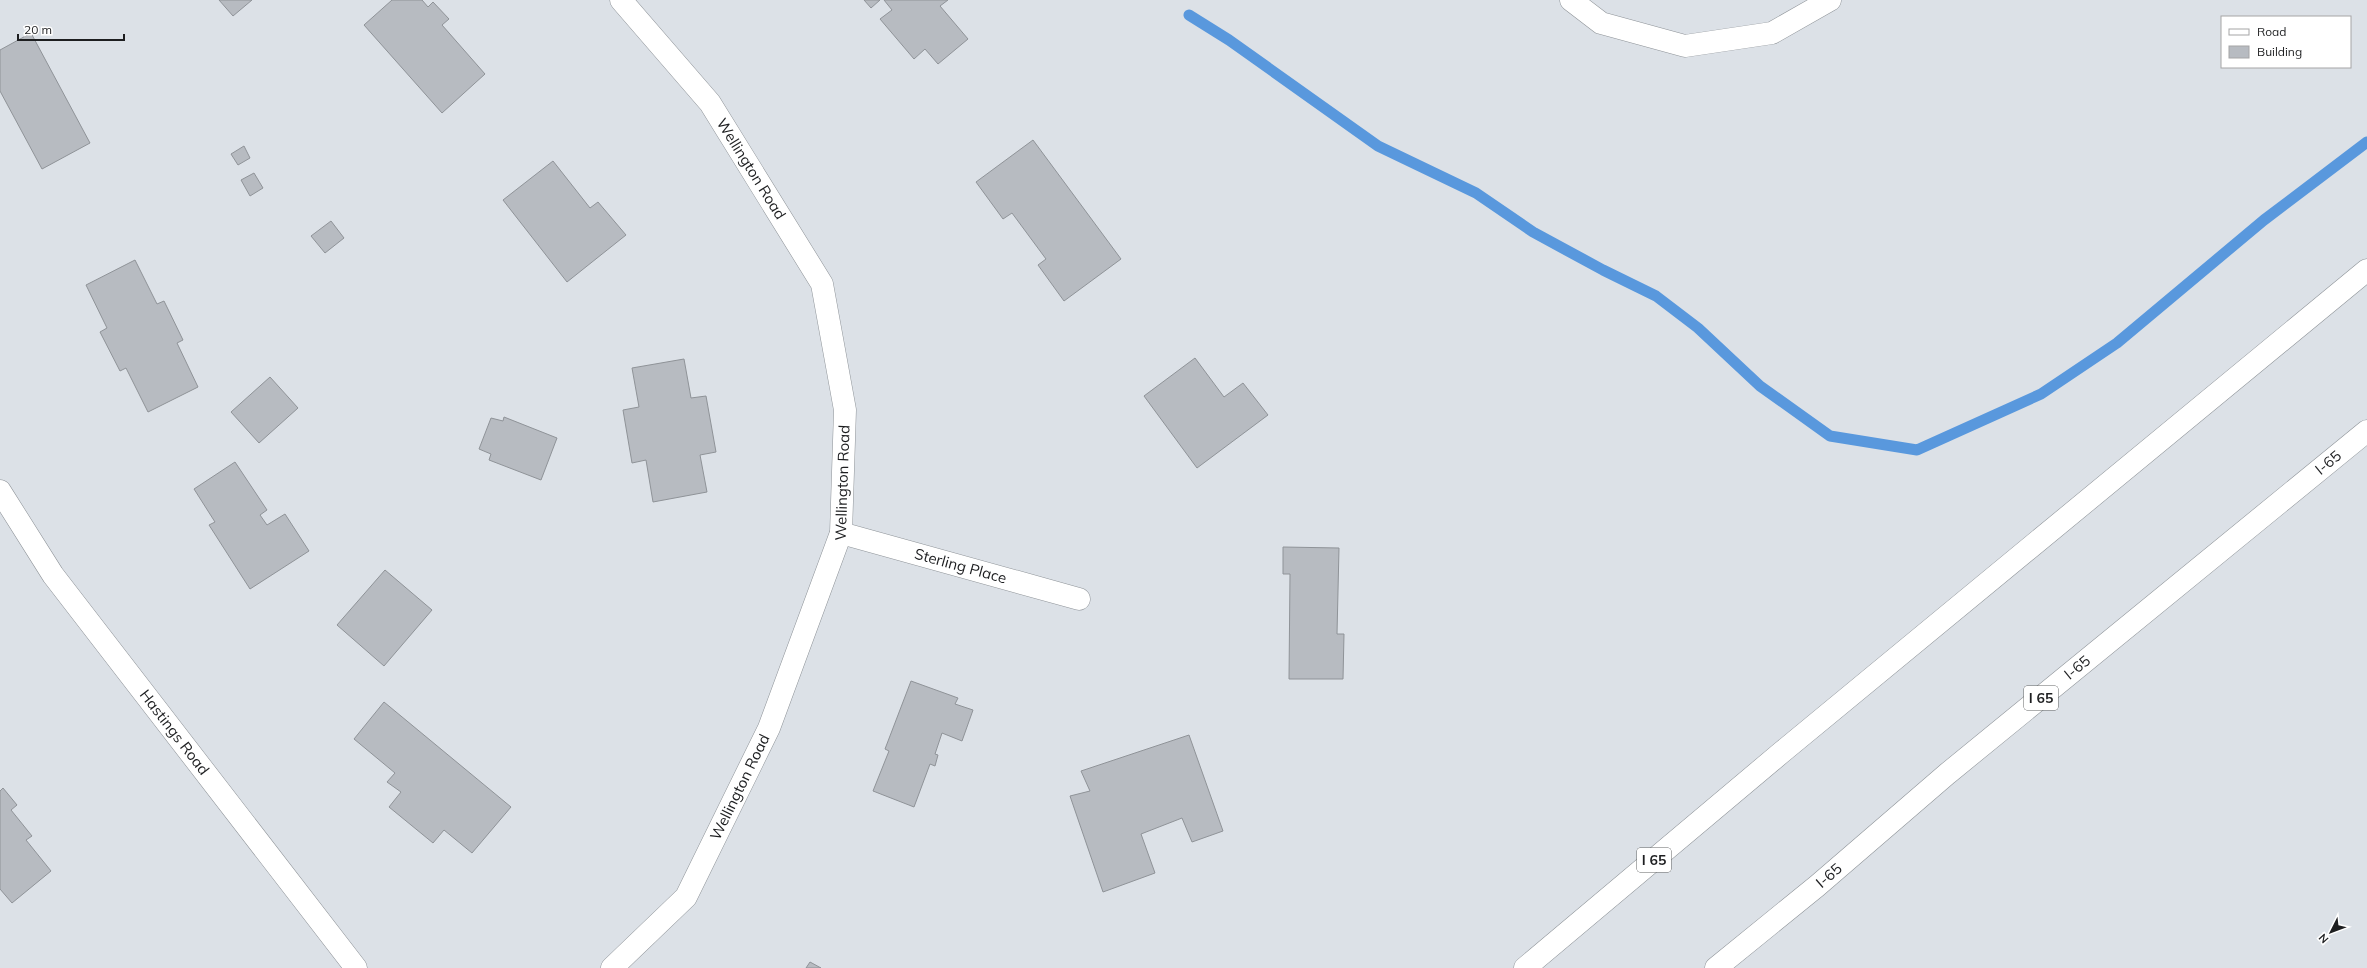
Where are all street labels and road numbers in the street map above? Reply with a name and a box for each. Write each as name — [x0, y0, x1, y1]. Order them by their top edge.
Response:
street label: Wellington Road — [713, 115, 790, 223]
street label: Wellington Road — [831, 424, 854, 541]
street label: I-65 — [2311, 446, 2345, 479]
street label: Sterling Place — [912, 544, 1009, 587]
street label: I-65 — [2060, 651, 2094, 683]
street label: Hastings Road — [136, 686, 214, 779]
road number: I 65 — [2024, 686, 2058, 710]
street label: Wellington Road — [705, 731, 774, 843]
road number: I 65 — [1637, 848, 1671, 872]
street label: I-65 — [1812, 859, 1846, 892]

